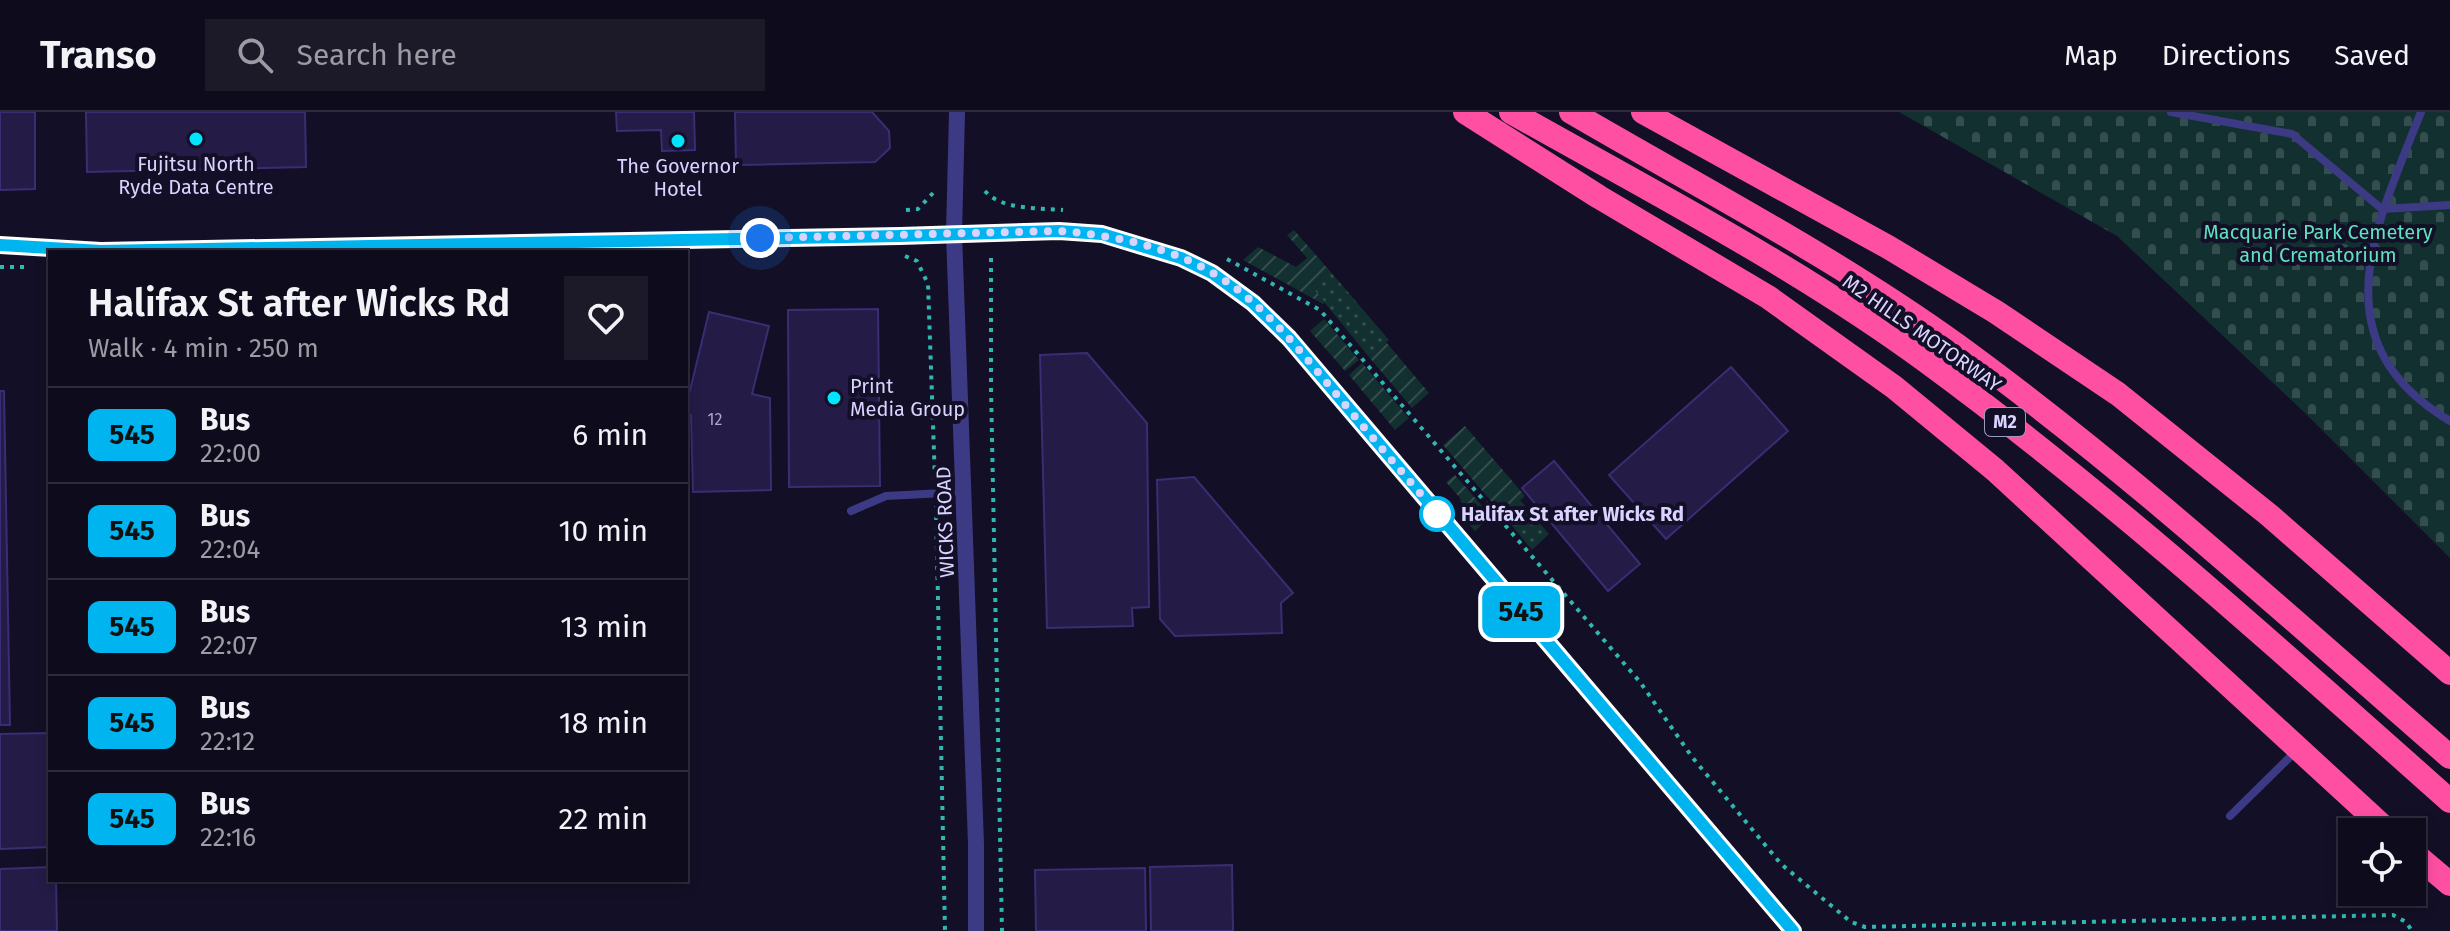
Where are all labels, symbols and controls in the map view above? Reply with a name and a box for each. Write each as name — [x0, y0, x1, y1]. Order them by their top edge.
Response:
search box — [205, 19, 765, 91]
text: Transo — [40, 32, 157, 78]
icon: search — [233, 33, 277, 77]
text: Search here — [297, 37, 457, 73]
text: Map — [2064, 39, 2118, 72]
text: Directions — [2162, 39, 2290, 72]
text: Saved — [2334, 39, 2410, 72]
marker: Fujitsu North Ryde Data Centre — [187, 130, 205, 148]
marker: The Governor Hotel — [669, 132, 687, 150]
place label: Fujitsu North Ryde Data Centre — [118, 152, 274, 199]
place label: The Governor Hotel — [617, 154, 739, 201]
your location — [740, 218, 780, 258]
park label: Macquarie Park Cemetery and Crematorium — [2203, 220, 2433, 267]
street label: M2 HILLS MOTORWAY — [1838, 269, 2006, 397]
button: heart — [564, 276, 648, 360]
text: Halifax St after Wicks Rd — [88, 280, 510, 326]
text: Walk · 4 min · 250 m — [88, 333, 319, 364]
place label: Print Media Group — [850, 374, 965, 421]
marker: Print Media Group — [825, 389, 843, 407]
text: Bus — [200, 402, 250, 438]
road number: M2 — [1985, 408, 2025, 436]
house number: 12 — [708, 410, 722, 429]
text: 6 min — [572, 417, 648, 453]
text: 545 — [109, 418, 155, 451]
text: 22:00 — [200, 438, 261, 469]
street label: WICKS ROAD — [931, 466, 959, 578]
marker: Halifax St after Wicks Rd — [1420, 497, 1454, 531]
text: Bus — [200, 498, 250, 534]
place label: Halifax St after Wicks Rd — [1461, 502, 1684, 526]
text: 10 min — [559, 513, 648, 549]
text: 545 — [109, 514, 155, 547]
text: 22:04 — [200, 534, 260, 565]
line badge: 545 — [1475, 586, 1567, 638]
text: Bus — [200, 594, 250, 630]
text: 545 — [1498, 595, 1544, 628]
text: 13 min — [560, 609, 648, 645]
text: 545 — [109, 610, 155, 643]
text: 22:07 — [200, 630, 258, 661]
text: Bus — [200, 690, 250, 726]
text: 18 min — [559, 705, 648, 741]
text: 545 — [109, 706, 155, 739]
text: 22:12 — [200, 726, 255, 757]
text: Bus — [200, 786, 250, 822]
text: 22 min — [559, 801, 648, 837]
text: 545 — [109, 802, 155, 835]
map controls — [2338, 818, 2426, 906]
button: locate — [2338, 818, 2426, 906]
text: 22:16 — [200, 822, 256, 853]

